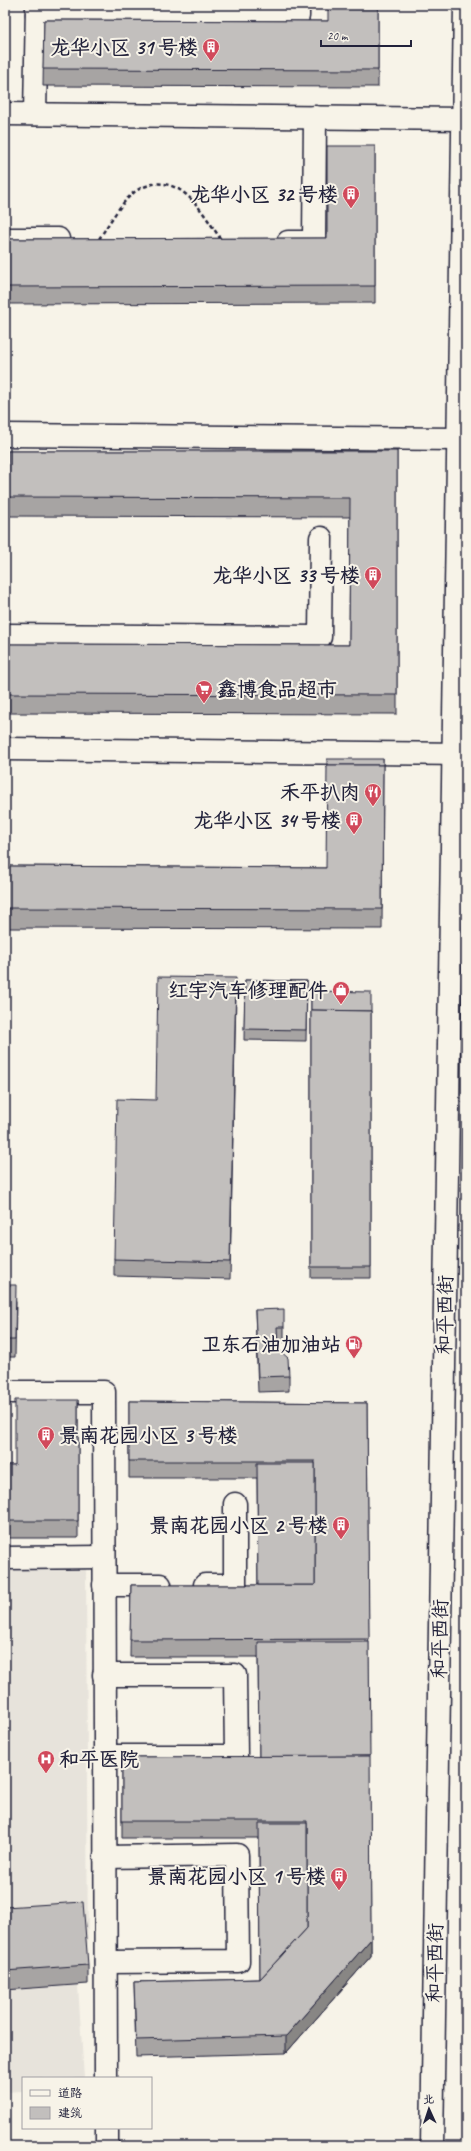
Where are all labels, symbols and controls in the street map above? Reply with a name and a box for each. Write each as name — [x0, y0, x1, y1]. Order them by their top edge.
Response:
scale bar — [321, 22, 411, 48]
text: 20 m — [327, 28, 349, 44]
place label: 龙华小区 31 号楼 — [50, 35, 198, 60]
building icon: 龙华小区 31 号楼 — [201, 37, 221, 62]
place label: 龙华小区 32 号楼 — [190, 182, 338, 207]
building icon: 龙华小区 32 号楼 — [341, 184, 361, 209]
place label: 龙华小区 33 号楼 — [212, 563, 360, 588]
building icon: 龙华小区 33 号楼 — [363, 565, 383, 590]
place label: 鑫博食品超市 — [217, 677, 337, 702]
supermarket icon: 鑫博食品超市 — [194, 679, 214, 704]
place label: 禾平扒肉 — [280, 780, 360, 805]
restaurant icon: 禾平扒肉 — [363, 782, 383, 807]
place label: 龙华小区 34 号楼 — [193, 808, 341, 833]
building icon: 龙华小区 34 号楼 — [344, 810, 364, 835]
place label: 红宇汽车修理配件 — [168, 978, 328, 1003]
shop icon: 红宇汽车修理配件 — [331, 980, 351, 1005]
street label: 和平西街 — [432, 1275, 458, 1355]
place label: 卫东石油加油站 — [201, 1332, 341, 1357]
fuel station icon: 卫东石油加油站 — [344, 1334, 364, 1359]
place label: 景南花园小区 3 号楼 — [59, 1423, 238, 1448]
building icon: 景南花园小区 3 号楼 — [36, 1425, 56, 1450]
place label: 景南花园小区 2 号楼 — [149, 1513, 328, 1538]
building icon: 景南花园小区 2 号楼 — [331, 1515, 351, 1540]
street label: 和平西街 — [427, 1599, 453, 1679]
place label: 和平医院 — [59, 1747, 139, 1772]
hospital icon: 和平医院 — [36, 1749, 56, 1774]
place label: 景南花园小区 1 号楼 — [147, 1864, 326, 1889]
building icon: 景南花园小区 1 号楼 — [329, 1866, 349, 1891]
street label: 和平西街 — [422, 1923, 448, 2003]
legend — [22, 2077, 152, 2129]
text: 道路 — [58, 2085, 82, 2101]
north arrow — [409, 2089, 449, 2129]
text: 北 — [423, 2092, 434, 2106]
text: 建筑 — [58, 2105, 82, 2121]

